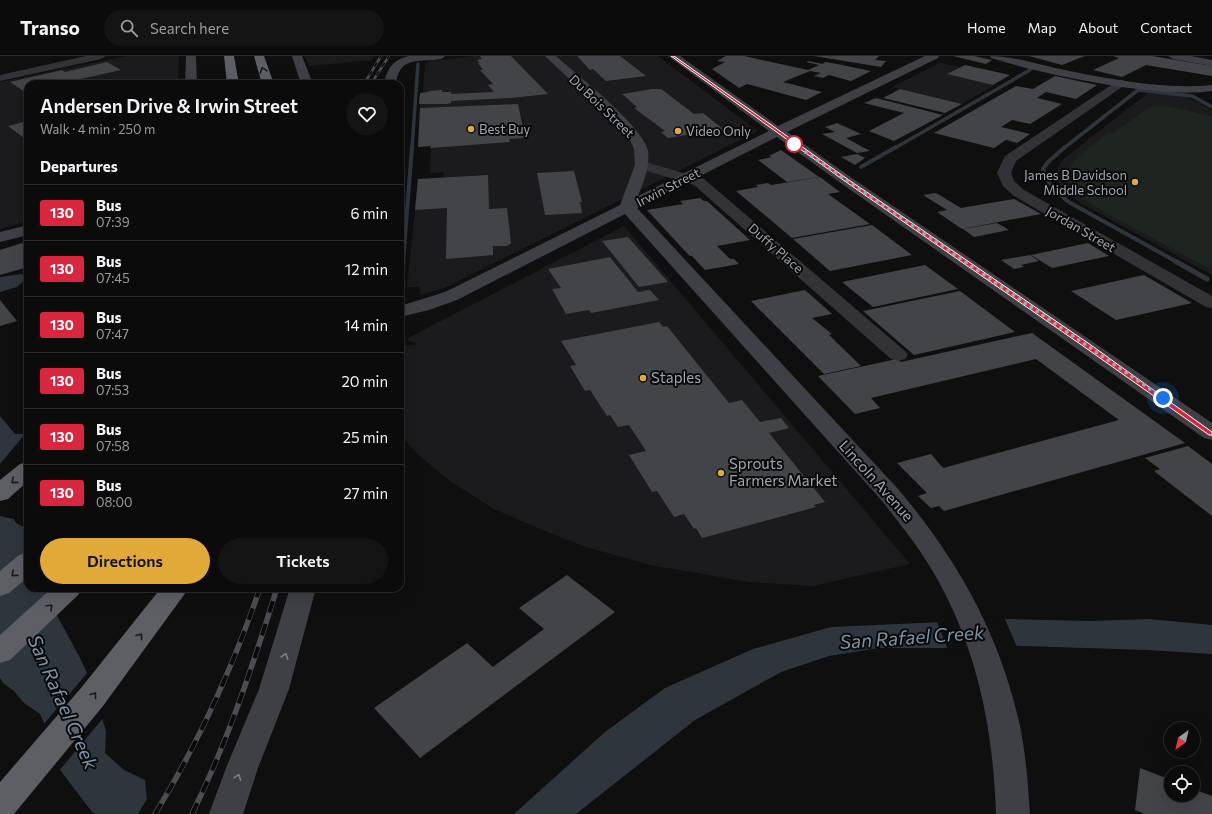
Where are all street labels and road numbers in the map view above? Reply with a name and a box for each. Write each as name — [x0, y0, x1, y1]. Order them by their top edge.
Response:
street label: Du Bois Street — [566, 71, 638, 141]
street label: Irwin Street — [634, 164, 702, 210]
street label: Jordan Street — [1043, 203, 1119, 255]
street label: Duffy Place — [745, 220, 807, 276]
street label: Lincoln Avenue — [836, 436, 918, 525]

